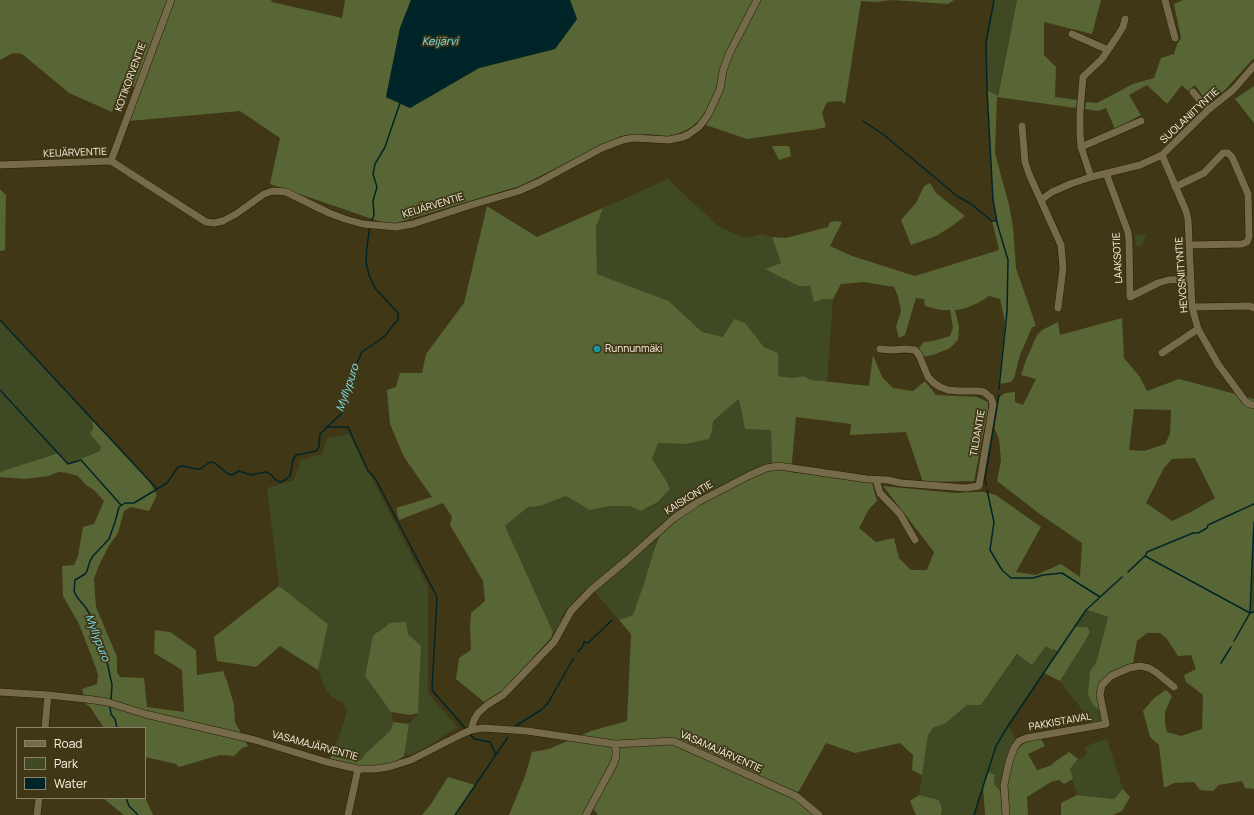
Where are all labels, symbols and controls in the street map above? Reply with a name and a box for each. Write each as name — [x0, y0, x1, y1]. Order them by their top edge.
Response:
water label: Keijärvi — [422, 35, 458, 49]
street label: KOTIKORVENTIE — [113, 41, 149, 113]
street label: SUOLANIITYNTIE — [1158, 86, 1222, 146]
street label: KEIJÄRVENTIE — [43, 146, 107, 160]
street label: KEIJÄRVENTIE — [401, 191, 465, 221]
street label: LAAKSOTIE — [1111, 232, 1125, 284]
street label: HEVOSNIITYNTIE — [1173, 237, 1191, 313]
place label: Runnunmäki — [605, 343, 662, 355]
marker: Runnunmäki — [592, 344, 602, 354]
water label: Myllypuro — [334, 362, 362, 414]
street label: TILDANTIE — [968, 409, 988, 457]
street label: KAISKONTIE — [663, 478, 715, 518]
water label: Myllypuro — [82, 613, 112, 663]
street label: PAKKISTAIVAL — [1028, 711, 1092, 733]
legend — [16, 727, 146, 799]
street label: VASAMAJÄRVENTIE — [271, 729, 359, 763]
street label: VASAMAJÄRVENTIE — [678, 729, 764, 775]
text: Road — [54, 735, 82, 752]
text: Park — [54, 755, 78, 772]
text: Water — [54, 775, 87, 792]

